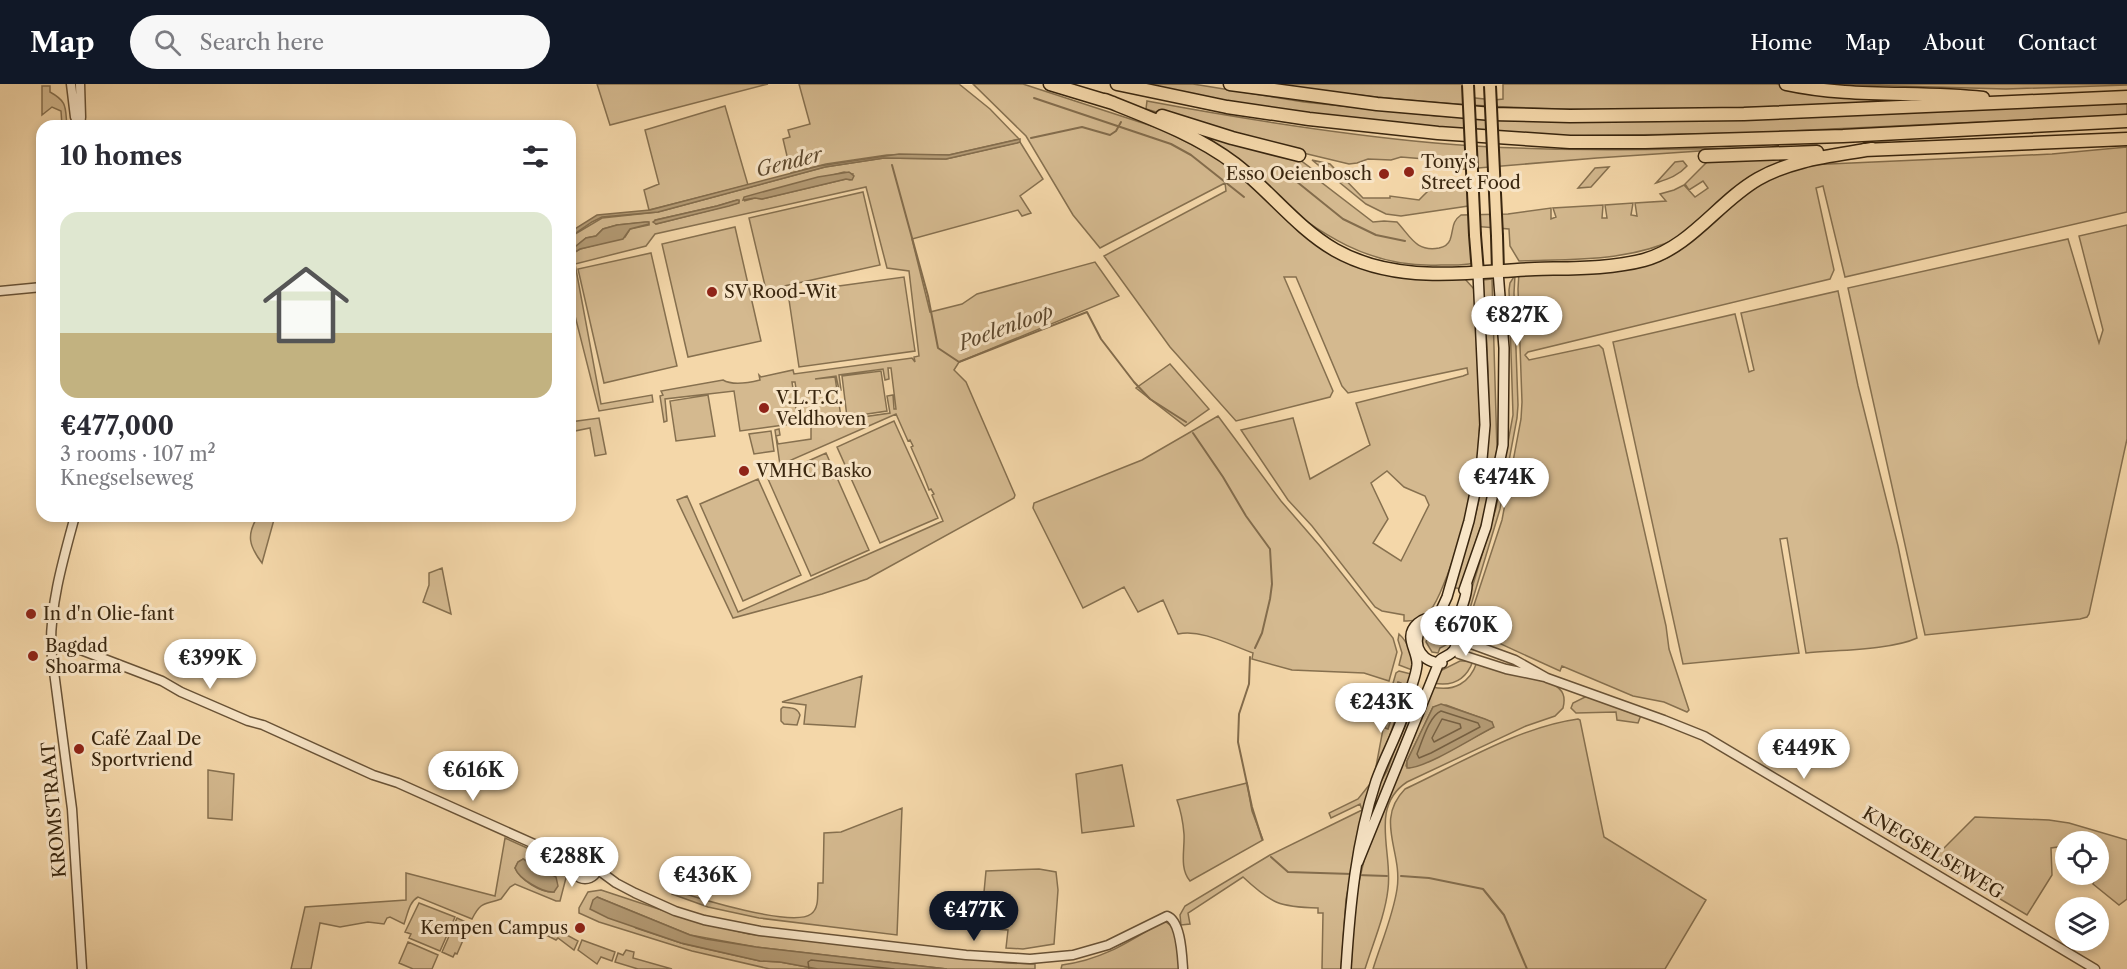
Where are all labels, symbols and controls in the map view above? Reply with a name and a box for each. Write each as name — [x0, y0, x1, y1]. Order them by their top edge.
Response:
search box — [130, 15, 550, 69]
text: Map — [30, 25, 94, 59]
icon: search — [151, 26, 184, 59]
text: Search here — [199, 29, 324, 56]
text: Home — [1751, 30, 1812, 55]
text: Map — [1845, 30, 1890, 55]
text: About — [1923, 30, 1985, 55]
text: Contact — [2018, 30, 2097, 55]
text: 10 homes — [60, 140, 182, 172]
icon: filters — [519, 140, 552, 173]
water label: Gender — [753, 142, 826, 182]
place label: Tony's Street Food — [1421, 151, 1521, 194]
place label: Esso Oeienbosch — [1226, 163, 1372, 185]
marker: Tony's Street Food — [1402, 165, 1416, 179]
marker: Esso Oeienbosch — [1377, 167, 1391, 181]
icon: home — [252, 251, 360, 359]
place label: SV Rood-Wit — [724, 281, 837, 303]
marker: SV Rood-Wit — [705, 285, 719, 299]
pin: €827K — [1475, 296, 1559, 347]
water label: Poelenloop — [953, 299, 1057, 356]
text: €827K — [1485, 303, 1549, 327]
place label: V.L.T.C. Veldhoven — [775, 387, 866, 430]
marker: V.L.T.C. Veldhoven — [757, 401, 771, 415]
text: €477,000 — [60, 410, 174, 442]
text: 3 rooms · 107 m² — [60, 442, 216, 466]
pin: €474K — [1462, 458, 1546, 509]
place label: VMHC Basko — [755, 460, 872, 482]
marker: VMHC Basko — [737, 464, 751, 478]
text: €474K — [1473, 465, 1535, 489]
text: Knegselseweg — [60, 466, 193, 490]
place label: In d'n Olie-fant — [43, 603, 175, 625]
pin: €670K — [1424, 606, 1508, 657]
marker: In d'n Olie-fant — [24, 607, 38, 621]
text: €670K — [1434, 613, 1498, 637]
place label: Bagdad Shoarma — [45, 635, 122, 678]
pin: €399K — [168, 639, 252, 690]
text: €399K — [178, 646, 242, 670]
marker: Bagdad Shoarma — [26, 649, 40, 663]
pin: €243K — [1339, 683, 1423, 734]
text: €243K — [1349, 690, 1413, 714]
place label: Café Zaal De Sportvriend — [91, 728, 201, 771]
pin: €449K — [1762, 729, 1846, 780]
text: €449K — [1772, 736, 1836, 760]
street label: KROMSTRAAT — [37, 741, 71, 879]
marker: Café Zaal De Sportvriend — [72, 742, 86, 756]
pin: €616K — [431, 751, 515, 802]
text: €616K — [442, 758, 504, 782]
street label: KNEGSELSEWEG — [1859, 802, 2008, 904]
map controls — [2055, 831, 2109, 951]
button: locate — [2055, 831, 2109, 885]
pin: €288K — [530, 837, 614, 888]
text: €288K — [539, 844, 605, 868]
pin: €436K — [663, 856, 747, 907]
text: €436K — [673, 863, 737, 887]
pin: €477K — [932, 891, 1016, 942]
button: layers — [2055, 897, 2109, 951]
text: €477K — [943, 898, 1005, 922]
place label: Kempen Campus — [420, 917, 568, 939]
marker: Kempen Campus — [573, 921, 587, 935]

